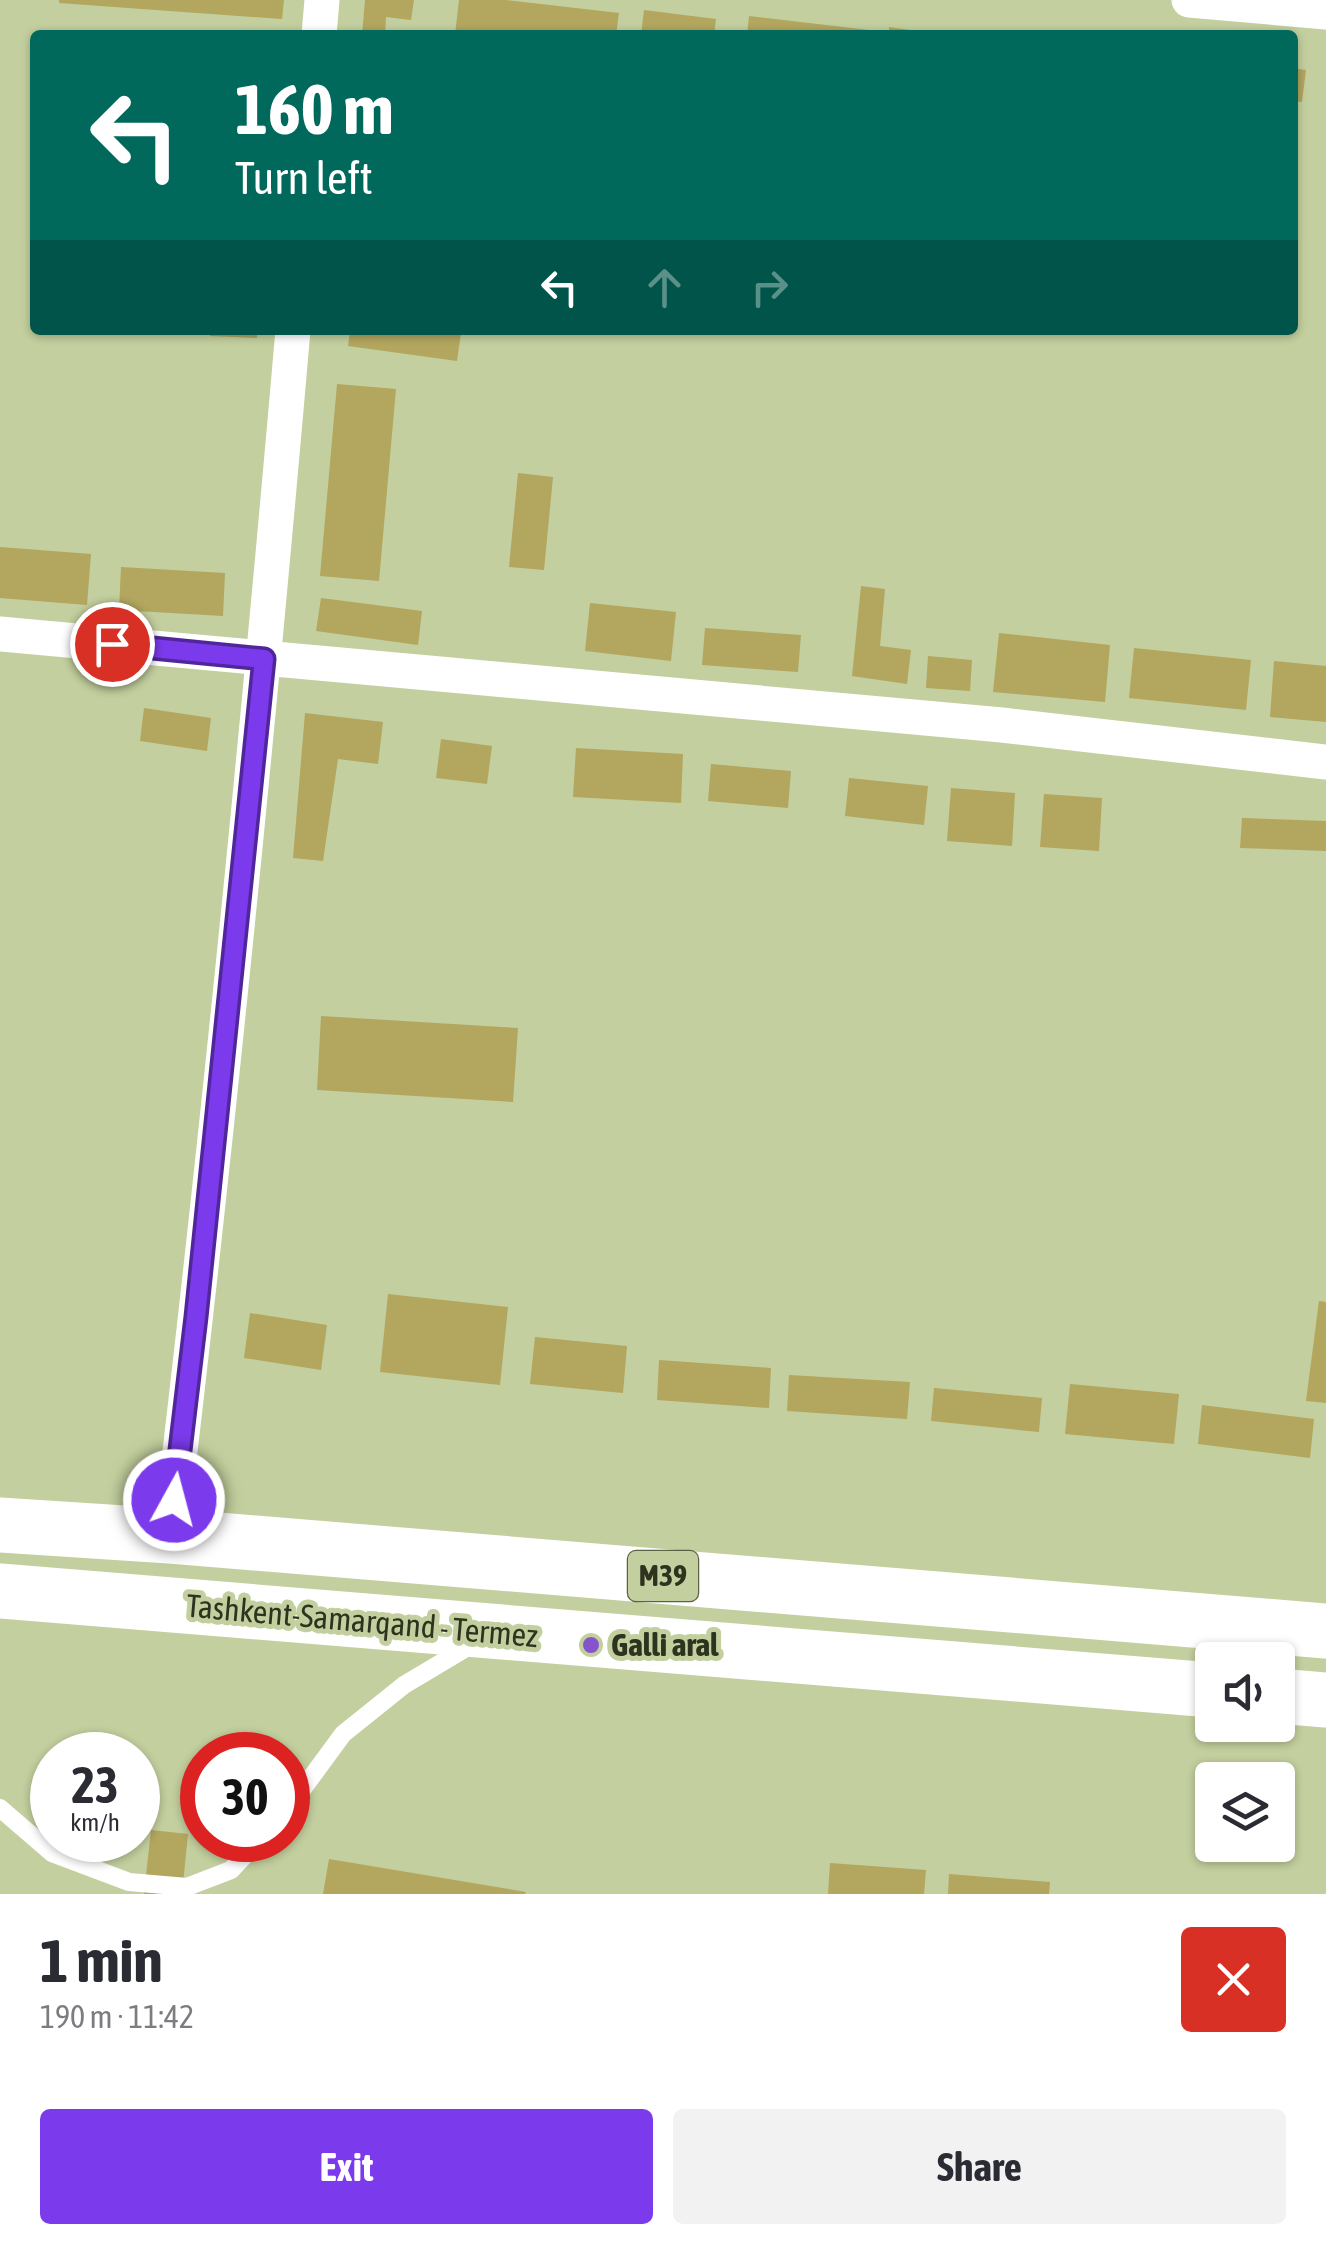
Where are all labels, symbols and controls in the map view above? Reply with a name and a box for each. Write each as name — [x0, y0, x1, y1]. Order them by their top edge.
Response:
text: 160 m — [235, 69, 394, 149]
icon: left — [70, 70, 200, 200]
text: Turn left — [235, 152, 373, 204]
icon: left — [532, 260, 587, 315]
icon: ahead — [637, 260, 692, 315]
icon: right — [742, 260, 797, 315]
pin — [70, 602, 155, 687]
icon: arrive — [85, 617, 140, 672]
position arrow — [122, 1448, 226, 1552]
road number: M39 — [628, 1551, 698, 1601]
street label: Tashkent-Samarqand - Termez — [185, 1587, 540, 1654]
place label: Galli aral — [611, 1626, 719, 1663]
marker: Galli aral — [580, 1634, 602, 1656]
map controls — [1195, 1642, 1295, 1862]
button: sound — [1195, 1642, 1295, 1742]
speed limit sign: 30 — [180, 1732, 310, 1862]
text: 23 — [71, 1756, 118, 1814]
button: layers — [1195, 1762, 1295, 1862]
text: km/h — [70, 1808, 120, 1836]
text: 1 min — [40, 1926, 163, 1995]
button: close — [1181, 1927, 1286, 2032]
text: 190 m · 11:42 — [40, 1998, 194, 2035]
button: Exit — [40, 2109, 653, 2224]
button: Share — [673, 2109, 1286, 2224]

